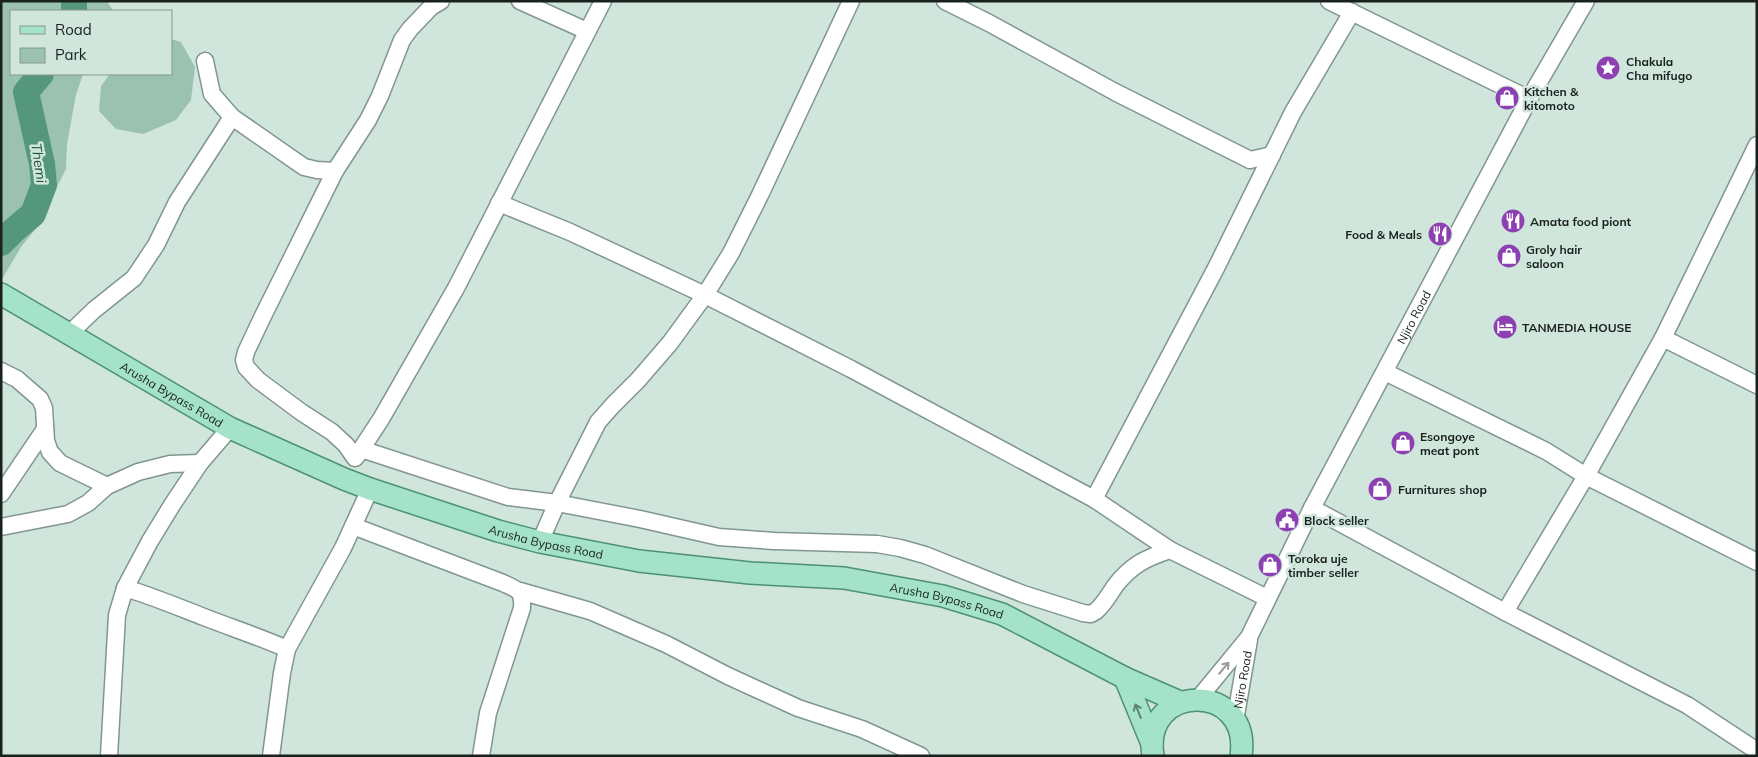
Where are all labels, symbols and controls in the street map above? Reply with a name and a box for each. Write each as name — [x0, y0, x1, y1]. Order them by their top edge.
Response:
legend — [10, 10, 172, 75]
text: Road — [55, 20, 92, 39]
text: Park — [55, 45, 87, 64]
place label: Chakula Cha mifugo — [1626, 54, 1692, 83]
place icon: Chakula Cha mifugo — [1595, 55, 1621, 81]
place label: Kitchen & kitomoto — [1524, 84, 1579, 113]
shop icon: Kitchen & kitomoto — [1494, 85, 1520, 111]
water label: Themi — [27, 142, 51, 185]
restaurant icon: Amata food piont — [1500, 208, 1526, 234]
place label: Amata food piont — [1530, 214, 1632, 229]
restaurant icon: Food & Meals — [1427, 221, 1453, 247]
place label: Food & Meals — [1345, 227, 1422, 242]
place label: Groly hair saloon — [1526, 242, 1582, 271]
shop icon: Groly hair saloon — [1496, 243, 1522, 269]
street label: Njiro Road — [1393, 288, 1434, 346]
hotel icon: TANMEDIA HOUSE — [1492, 314, 1518, 340]
place label: TANMEDIA HOUSE — [1522, 320, 1631, 335]
street label: Arusha Bypass Road — [118, 358, 226, 430]
place label: Esongoye meat pont — [1420, 429, 1479, 458]
shop icon: Esongoye meat pont — [1390, 430, 1416, 456]
shop icon: Furnitures shop — [1367, 476, 1393, 502]
place label: Furnitures shop — [1398, 482, 1487, 497]
public building icon: Block seller — [1274, 507, 1300, 533]
place label: Block seller — [1304, 513, 1369, 528]
street label: Arusha Bypass Road — [487, 521, 605, 561]
place label: Toroka uje timber seller — [1288, 551, 1359, 580]
shop icon: Toroka uje timber seller — [1257, 552, 1283, 578]
street label: Arusha Bypass Road — [889, 579, 1005, 622]
street label: Njiro Road — [1230, 650, 1255, 710]
one-way arrow — [1218, 662, 1229, 675]
one-way arrow — [1133, 704, 1143, 719]

